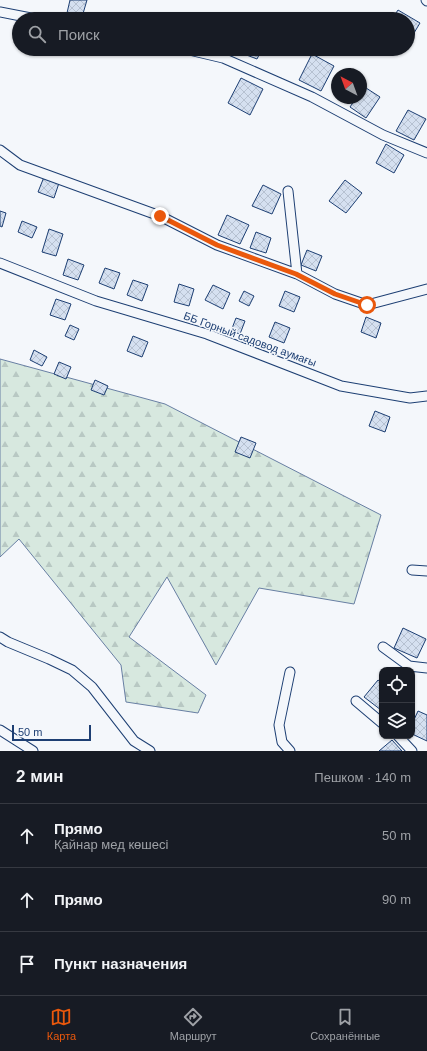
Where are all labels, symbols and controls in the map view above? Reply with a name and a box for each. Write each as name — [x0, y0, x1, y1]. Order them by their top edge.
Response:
search box — [12, 12, 415, 56]
icon: search — [26, 23, 48, 45]
text: Поиск — [58, 26, 100, 43]
north arrow — [331, 68, 367, 104]
route end — [151, 207, 169, 225]
route start — [358, 296, 376, 314]
street label: ББ Горный садовод аумағы — [182, 309, 318, 369]
map controls — [379, 667, 415, 739]
button: locate — [379, 667, 415, 703]
button: layers — [379, 703, 415, 739]
scale bar — [12, 723, 91, 742]
text: 50 m — [18, 726, 42, 738]
text: 2 мин — [16, 767, 63, 786]
text: Пешком · 140 m — [314, 770, 411, 785]
text: Прямо — [54, 820, 103, 837]
icon: ahead — [16, 825, 38, 847]
text: 50 m — [382, 828, 411, 843]
text: Қайнар мед көшесі — [54, 837, 168, 852]
icon: ahead — [16, 889, 38, 911]
text: Прямо — [54, 891, 103, 908]
text: 90 m — [382, 892, 411, 907]
icon: arrive — [16, 953, 38, 975]
text: Пункт назначения — [54, 955, 187, 972]
tab: Карта — [47, 1006, 76, 1042]
tab: Маршрут — [170, 1006, 217, 1042]
tab: Сохранённые — [310, 1006, 380, 1042]

